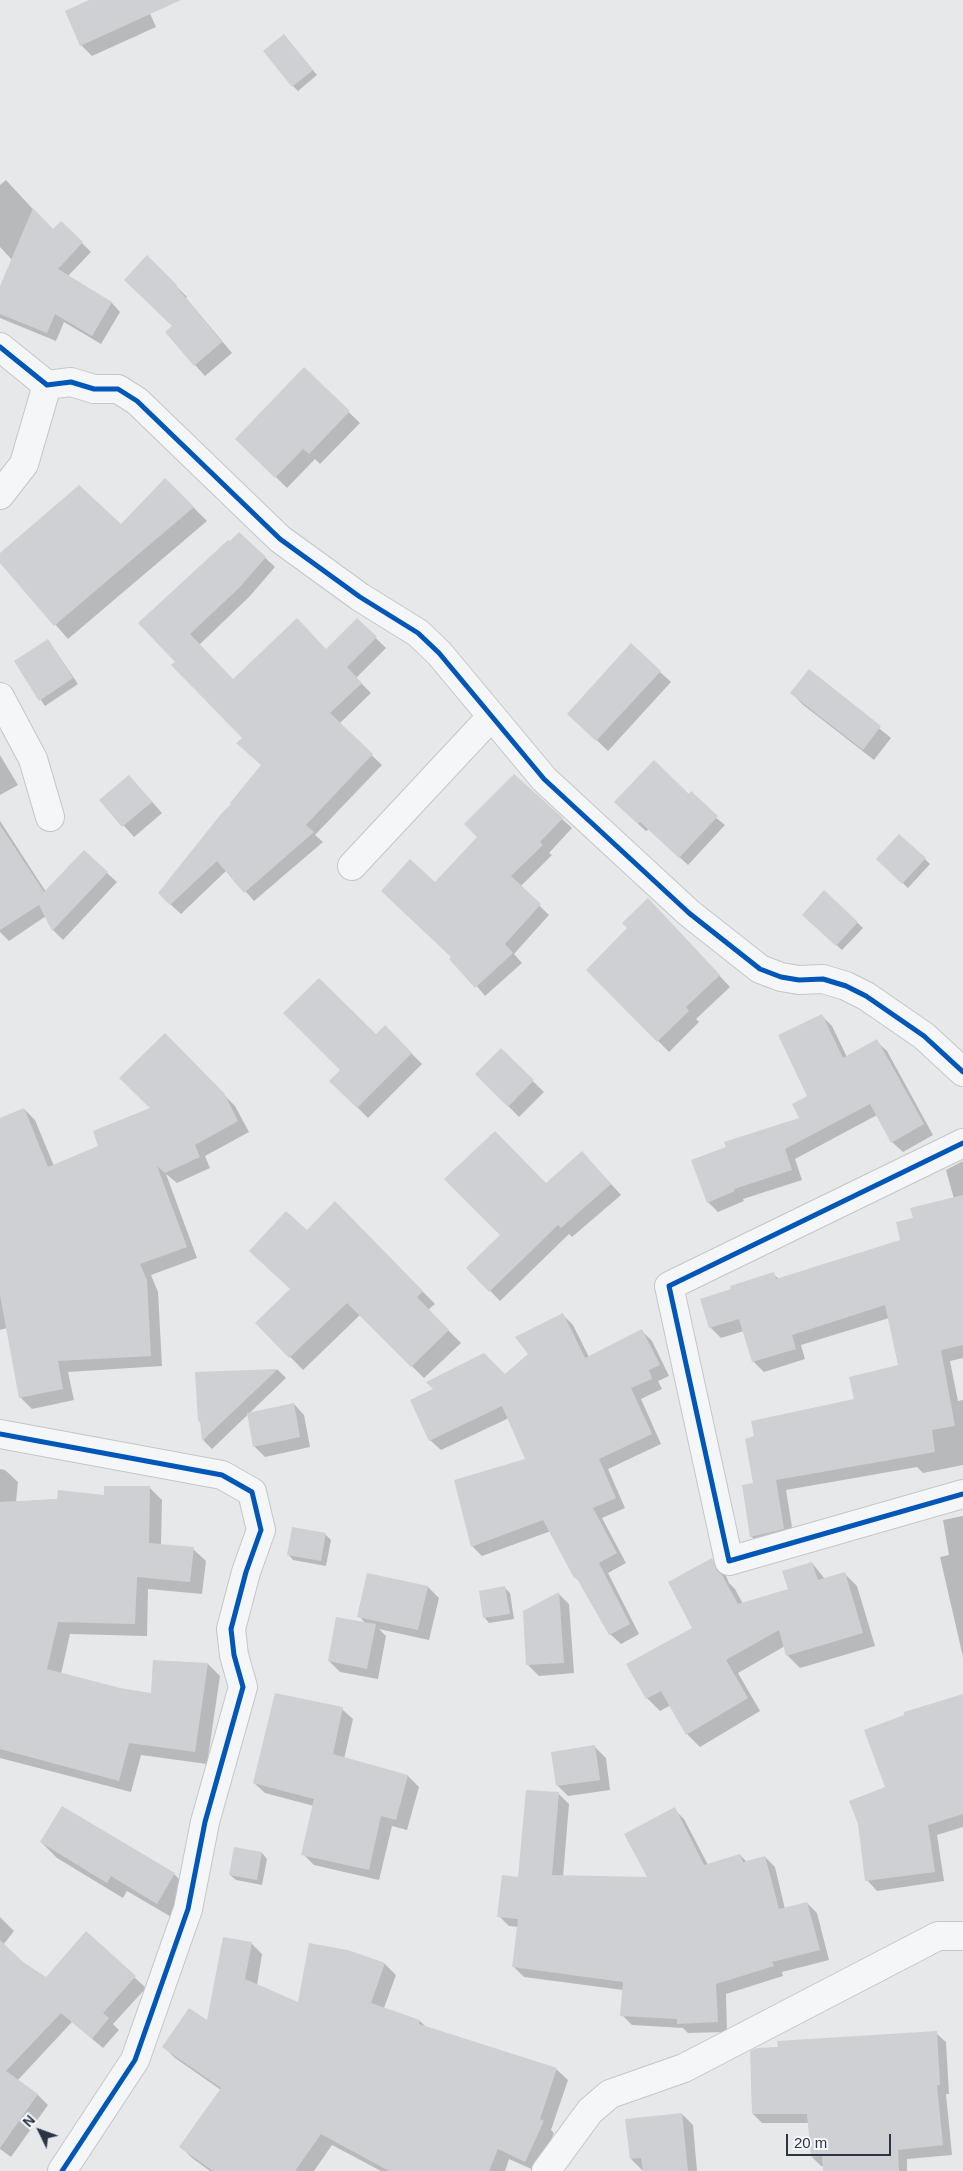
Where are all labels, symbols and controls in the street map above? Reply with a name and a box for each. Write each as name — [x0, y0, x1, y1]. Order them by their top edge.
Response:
north arrow — [15, 2106, 65, 2156]
text: N — [20, 2112, 38, 2130]
scale bar — [788, 2124, 893, 2156]
text: 20 m — [794, 2134, 827, 2151]

